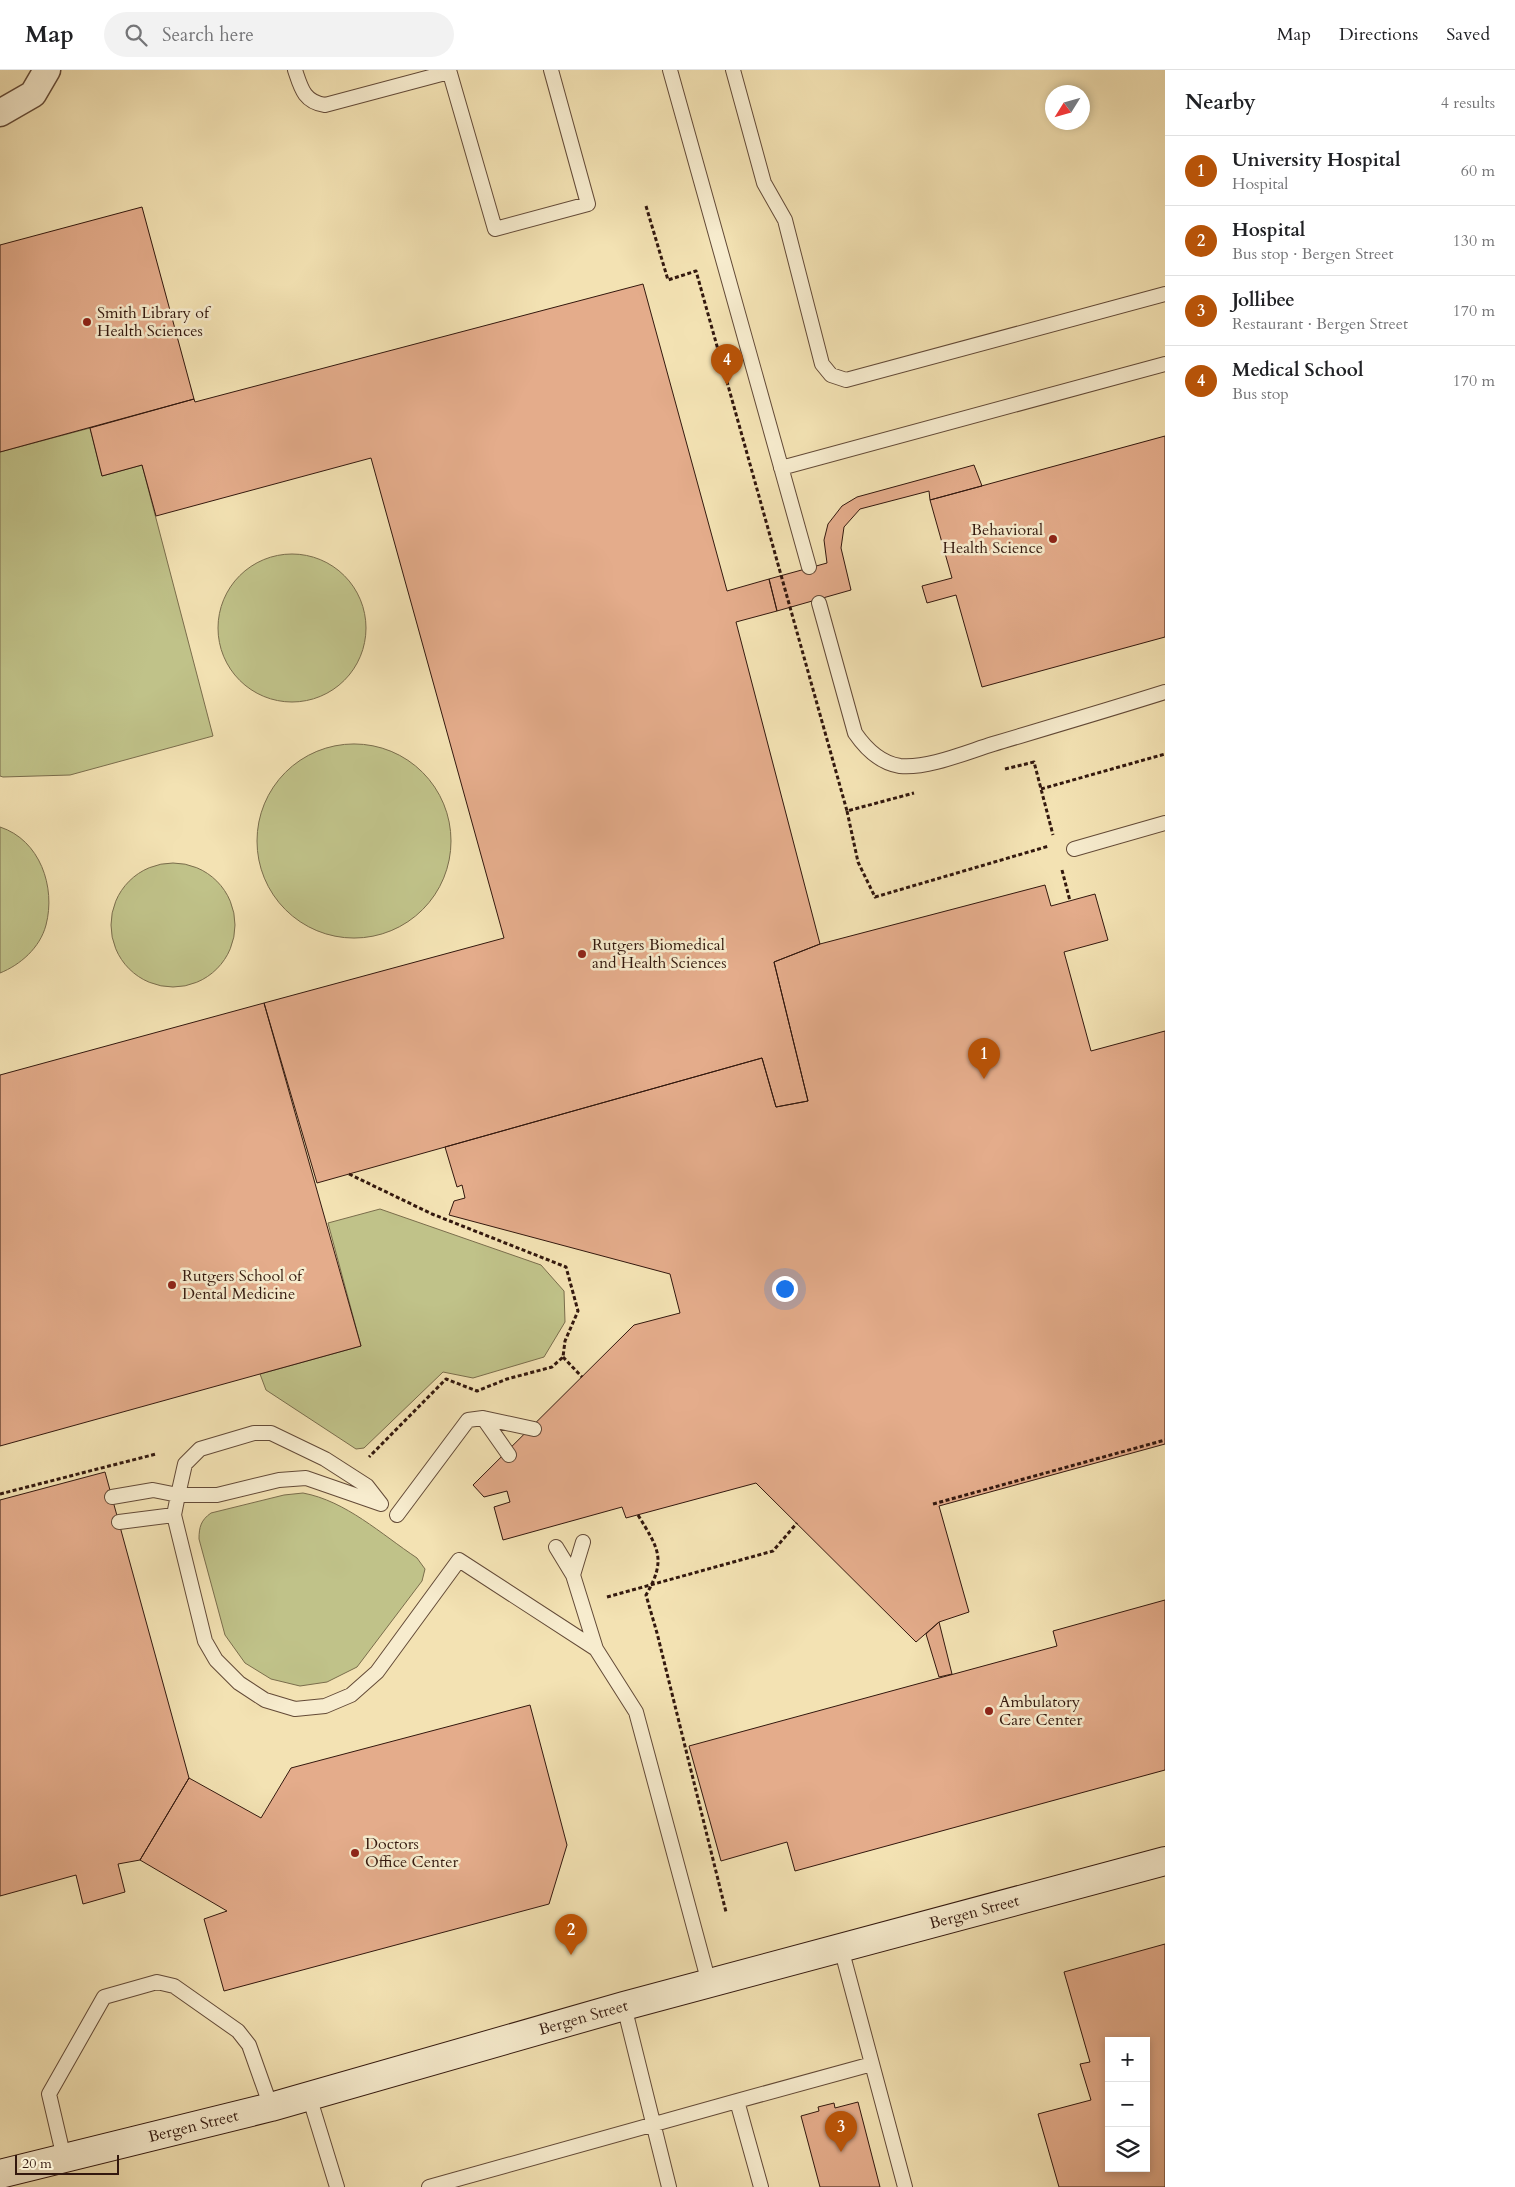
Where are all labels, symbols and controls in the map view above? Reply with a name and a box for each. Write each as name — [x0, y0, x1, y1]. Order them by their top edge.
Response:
search box — [104, 12, 454, 57]
text: Map — [25, 18, 74, 51]
icon: search — [122, 21, 150, 49]
text: Search here — [162, 22, 254, 48]
text: Map — [1277, 22, 1311, 47]
text: Directions — [1339, 22, 1418, 47]
text: Saved — [1446, 22, 1490, 47]
north arrow — [1045, 85, 1090, 130]
text: Nearby — [1185, 88, 1256, 117]
text: 4 results — [1441, 92, 1495, 114]
text: University Hospital — [1232, 147, 1401, 173]
text: 1 — [1197, 160, 1205, 182]
text: 60 m — [1461, 160, 1495, 182]
text: Hospital — [1232, 173, 1288, 195]
text: Hospital — [1232, 217, 1305, 243]
text: 2 — [1197, 230, 1205, 252]
text: 130 m — [1453, 230, 1495, 252]
text: Bus stop · Bergen Street — [1232, 243, 1394, 265]
text: Jollibee — [1232, 287, 1295, 313]
text: 3 — [1197, 300, 1205, 322]
text: 170 m — [1453, 300, 1495, 322]
place label: Smith Library of Health Sciences — [97, 302, 212, 342]
text: Restaurant · Bergen Street — [1232, 313, 1408, 335]
marker: Smith Library of Health Sciences — [81, 316, 93, 328]
pin: 4 — [711, 344, 743, 385]
text: Medical School — [1232, 357, 1363, 383]
text: 4 — [1197, 370, 1205, 392]
text: 170 m — [1453, 370, 1495, 392]
text: Bus stop — [1232, 383, 1289, 405]
place label: Behavioral Health Science — [943, 519, 1043, 559]
marker: Behavioral Health Science — [1047, 533, 1059, 545]
place label: Rutgers Biomedical and Health Sciences — [592, 934, 727, 974]
marker: Rutgers Biomedical and Health Sciences — [576, 948, 588, 960]
pin: 1 — [968, 1038, 1000, 1079]
place label: Rutgers School of Dental Medicine — [182, 1265, 305, 1305]
your location — [772, 1276, 798, 1302]
marker: Rutgers School of Dental Medicine — [166, 1279, 178, 1291]
place label: Ambulatory Care Center — [999, 1691, 1082, 1731]
marker: Ambulatory Care Center — [983, 1705, 995, 1717]
place label: Doctors Office Center — [365, 1833, 458, 1873]
marker: Doctors Office Center — [349, 1847, 361, 1859]
street label: Bergen Street — [927, 1890, 1022, 1935]
pin: 2 — [555, 1914, 587, 1955]
street label: Bergen Street — [536, 1994, 630, 2041]
map controls — [1105, 2037, 1150, 2172]
button: + — [1105, 2037, 1150, 2082]
button: − — [1105, 2082, 1150, 2127]
street label: Bergen Street — [146, 2105, 241, 2148]
pin: 3 — [825, 2111, 857, 2152]
button: layers — [1105, 2127, 1150, 2172]
scale bar — [15, 2152, 119, 2175]
text: 20 m — [22, 2154, 52, 2173]

